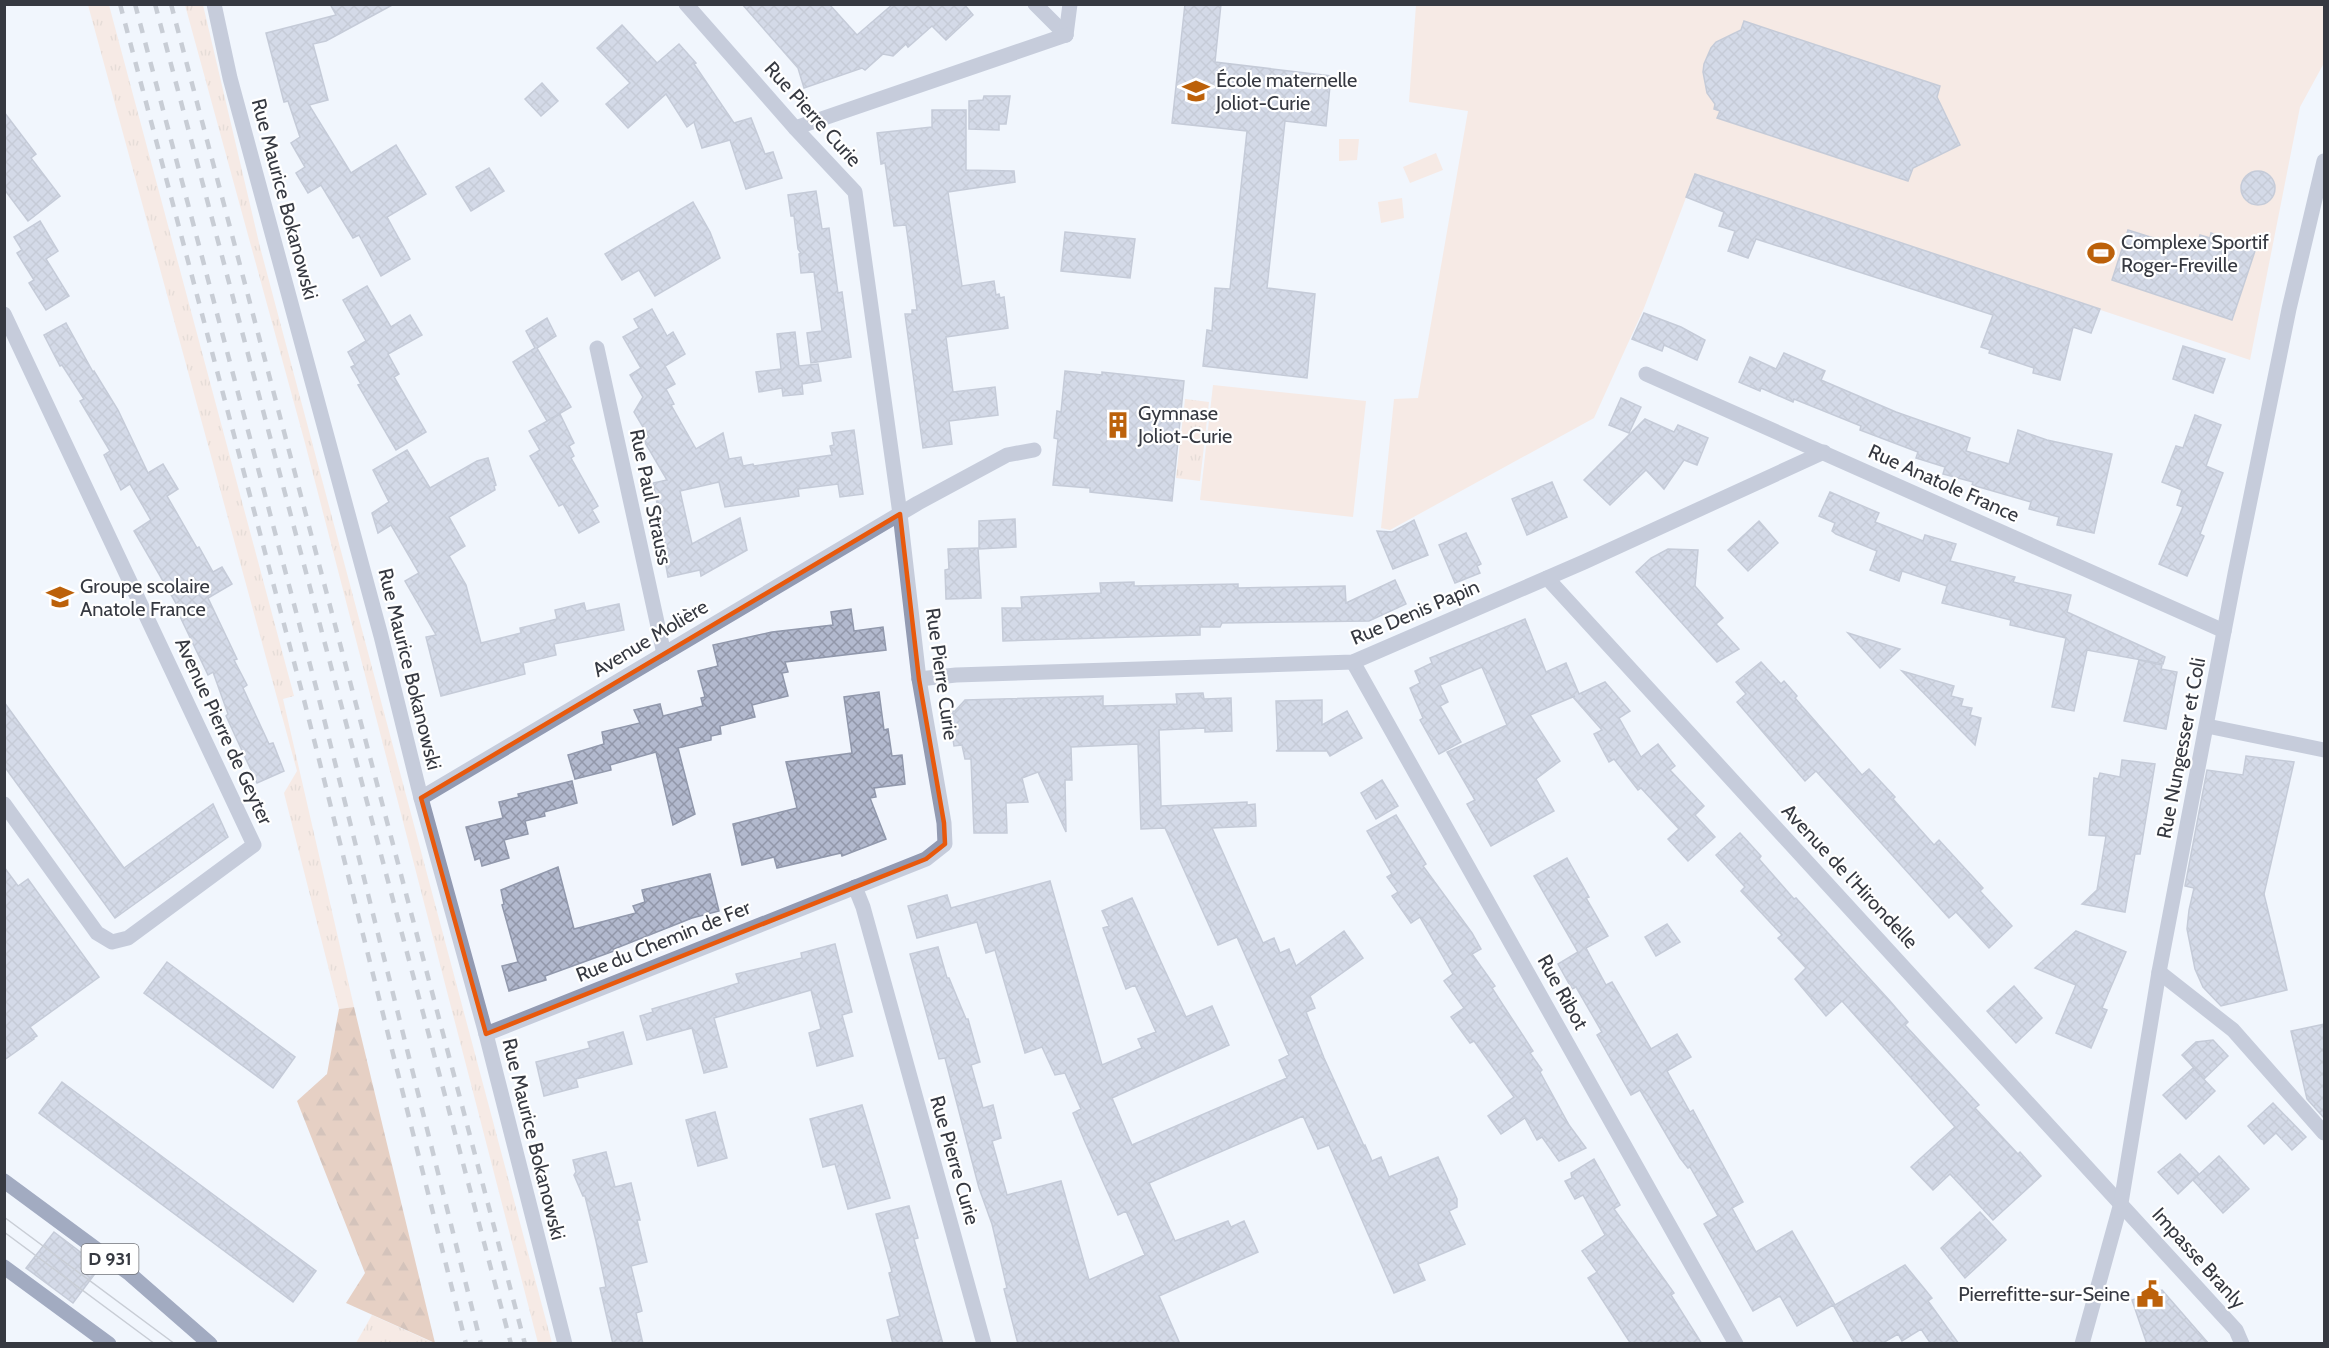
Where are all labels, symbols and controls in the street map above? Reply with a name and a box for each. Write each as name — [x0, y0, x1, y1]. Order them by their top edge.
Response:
street label: Rue Pierre Curie — [759, 56, 867, 172]
place label: École maternelle Joliot-Curie — [1215, 68, 1357, 115]
school or university icon: École maternelle Joliot-Curie — [1181, 76, 1211, 106]
street label: Rue Maurice Bokanowski — [247, 96, 323, 302]
place label: Complexe Sportif Roger-Freville — [2121, 230, 2269, 277]
sports icon: Complexe Sportif Roger-Freville — [2086, 238, 2116, 268]
place label: Gymnase Joliot-Curie — [1137, 401, 1232, 448]
building icon: Gymnase Joliot-Curie — [1103, 410, 1133, 440]
street label: Rue Paul Strauss — [625, 427, 677, 567]
street label: Rue Anatole France — [1865, 439, 2023, 527]
street label: Rue Maurice Bokanowski — [373, 566, 447, 772]
place label: Groupe scolaire Anatole France — [80, 574, 210, 621]
street label: Rue Denis Papin — [1347, 574, 1483, 650]
school or university icon: Groupe scolaire Anatole France — [45, 582, 75, 612]
street label: Avenue Molière — [588, 594, 712, 682]
street label: Rue Pierre Curie — [921, 606, 963, 742]
street label: Avenue Pierre de Geyter — [170, 634, 278, 829]
street label: Rue Nungesser et Coli — [2152, 655, 2210, 841]
street label: Avenue de l'Hirondelle — [1777, 799, 1923, 953]
street label: Rue du Chemin de Fer — [572, 895, 754, 987]
street label: Rue Ribot — [1533, 950, 1593, 1034]
street label: Rue Maurice Bokanowski — [497, 1036, 571, 1242]
street label: Rue Pierre Curie — [925, 1093, 985, 1227]
street label: Impasse Branly — [2147, 1202, 2251, 1314]
road number: D 931 — [82, 1244, 138, 1274]
public building icon: Pierrefitte-sur-Seine — [2135, 1279, 2165, 1309]
place label: Pierrefitte-sur-Seine — [1958, 1282, 2130, 1306]

